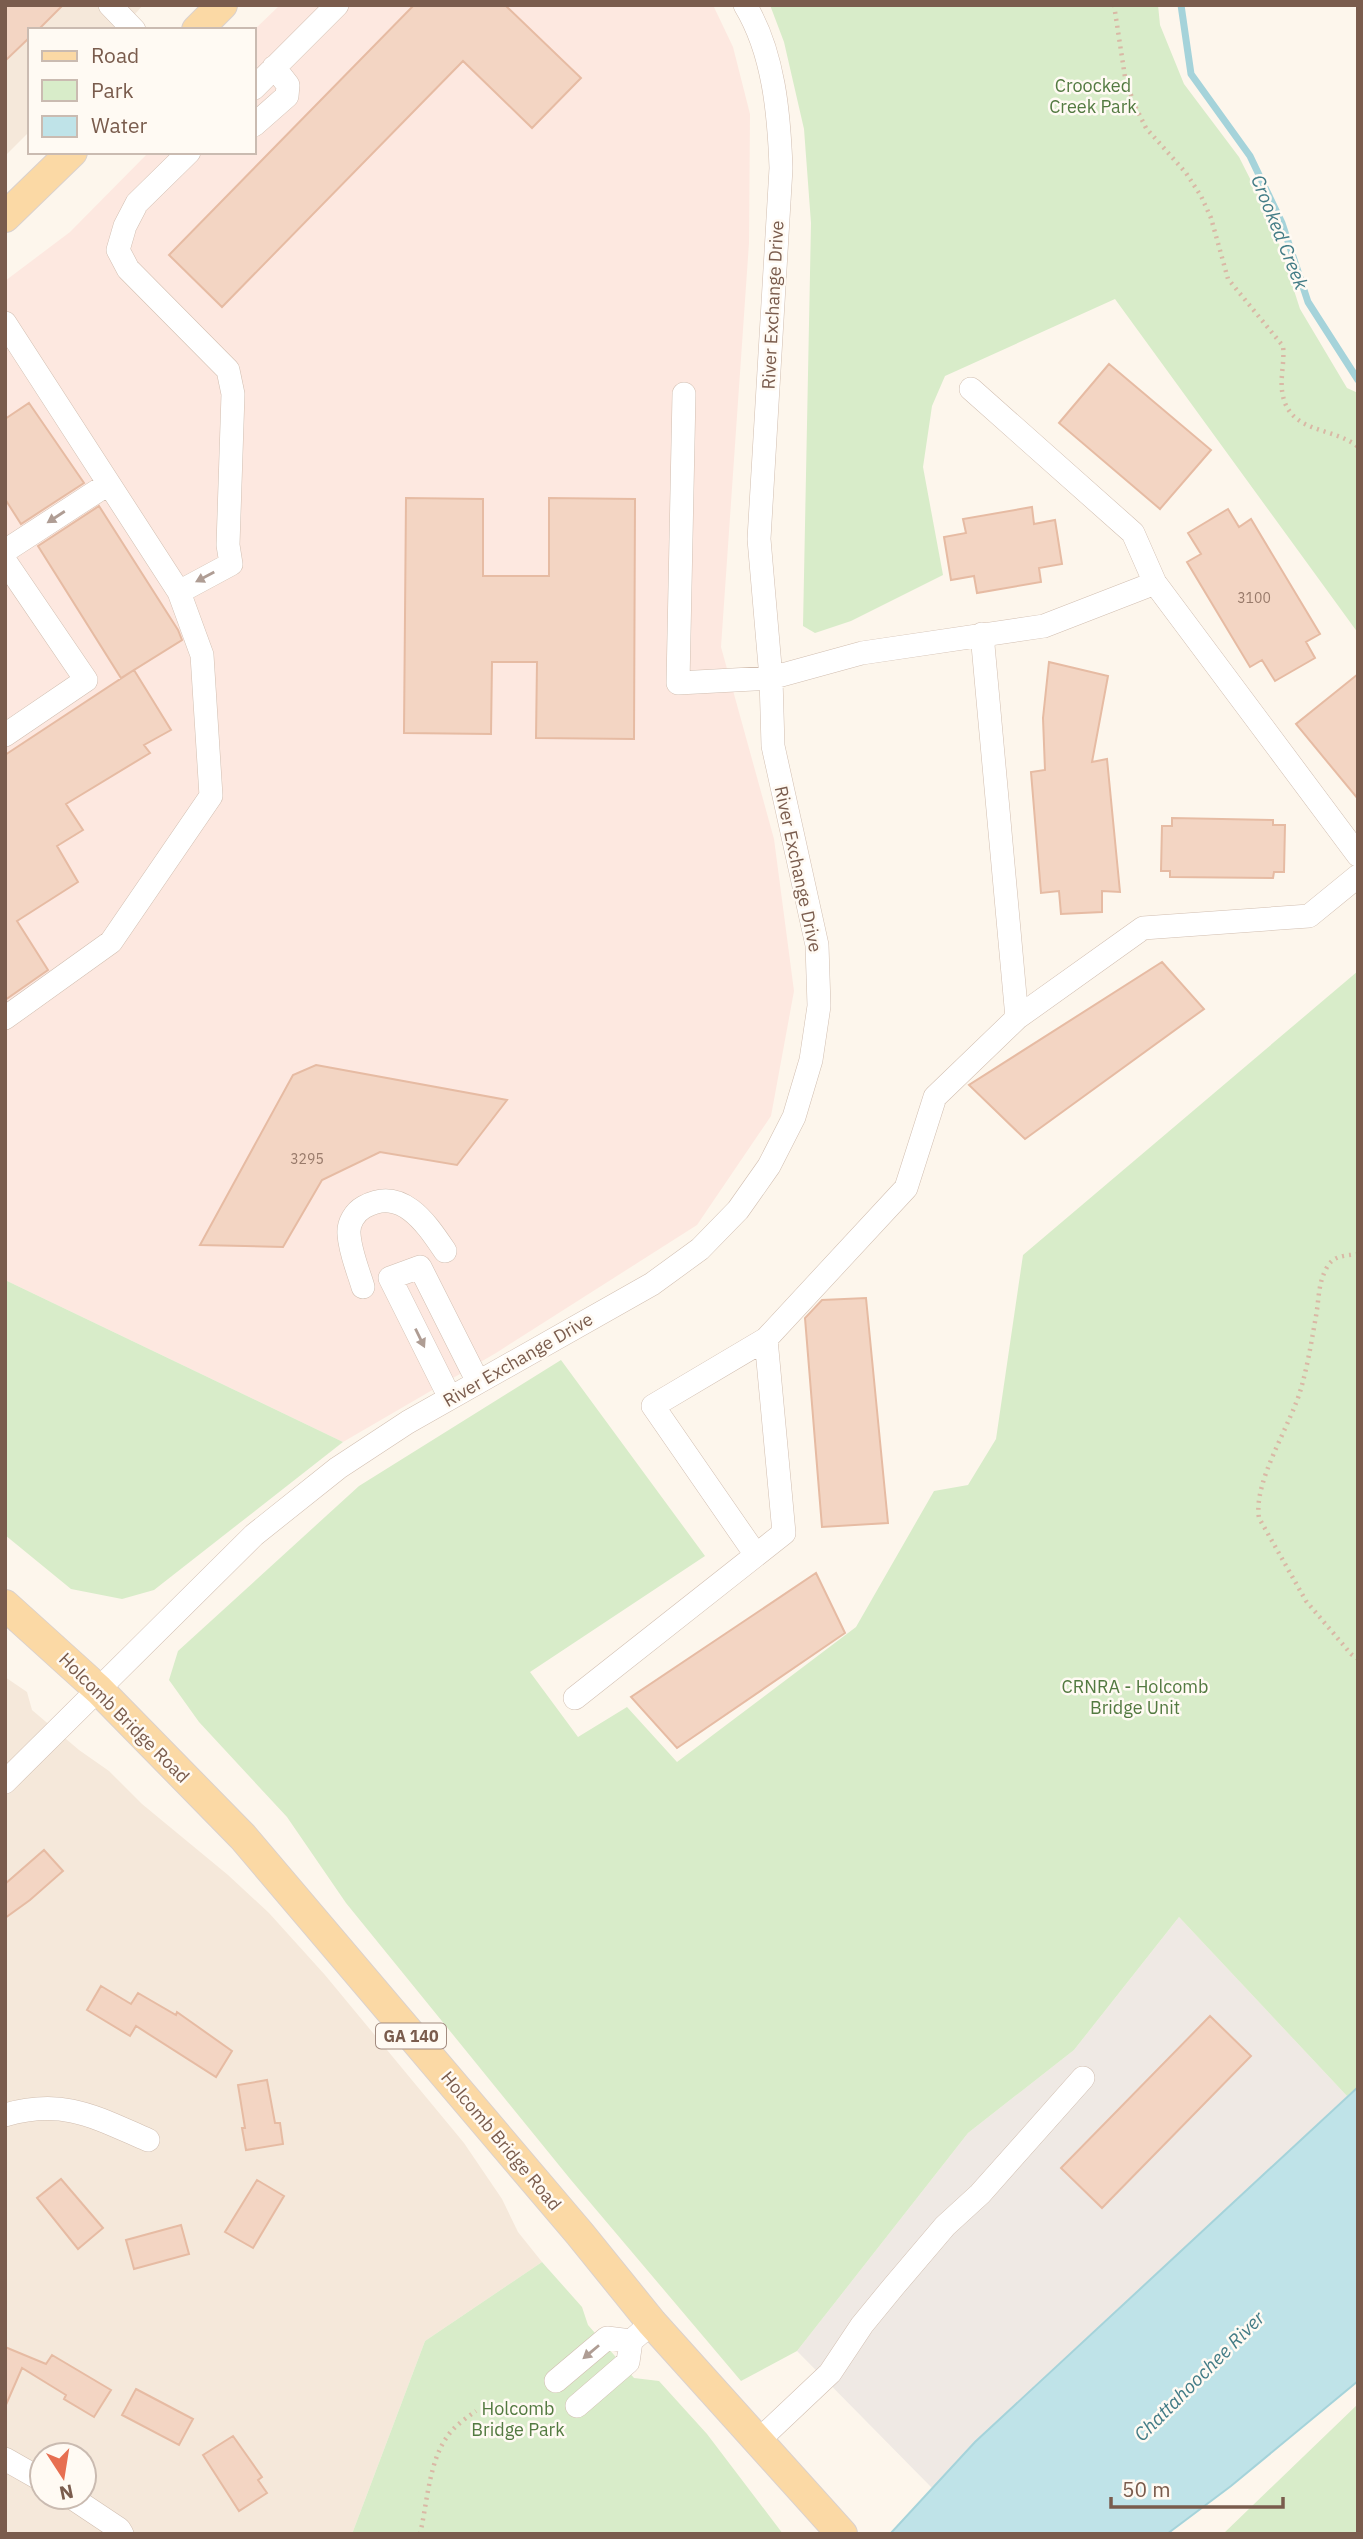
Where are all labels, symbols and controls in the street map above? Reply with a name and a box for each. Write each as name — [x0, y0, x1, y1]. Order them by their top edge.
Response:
legend — [28, 28, 256, 154]
text: Road — [91, 41, 139, 69]
park label: Croocked Creek Park — [1049, 74, 1137, 118]
text: Park — [91, 76, 134, 104]
text: Water — [91, 111, 148, 139]
water label: Crooked Creek — [1246, 171, 1314, 294]
street label: River Exchange Drive — [757, 220, 788, 390]
one-way arrow — [47, 511, 66, 524]
one-way arrow — [195, 572, 215, 583]
house number: 3100 — [1237, 589, 1271, 607]
street label: River Exchange Drive — [770, 784, 827, 954]
house number: 3295 — [290, 1150, 324, 1168]
street label: River Exchange Drive — [439, 1307, 597, 1412]
one-way arrow — [414, 1328, 425, 1348]
street label: Holcomb Bridge Road — [54, 1648, 194, 1788]
park label: CRNRA - Holcomb Bridge Unit — [1061, 1675, 1209, 1719]
road number: GA 140 — [376, 2024, 446, 2048]
street label: Holcomb Bridge Road — [436, 2066, 567, 2215]
water label: Chattahoochee River — [1129, 2305, 1270, 2446]
one-way arrow — [582, 2344, 599, 2359]
park label: Holcomb Bridge Park — [471, 2397, 565, 2441]
north arrow — [28, 2441, 98, 2511]
scale bar — [1111, 2466, 1282, 2510]
text: 50 m — [1122, 2475, 1171, 2503]
text: N — [57, 2479, 76, 2506]

